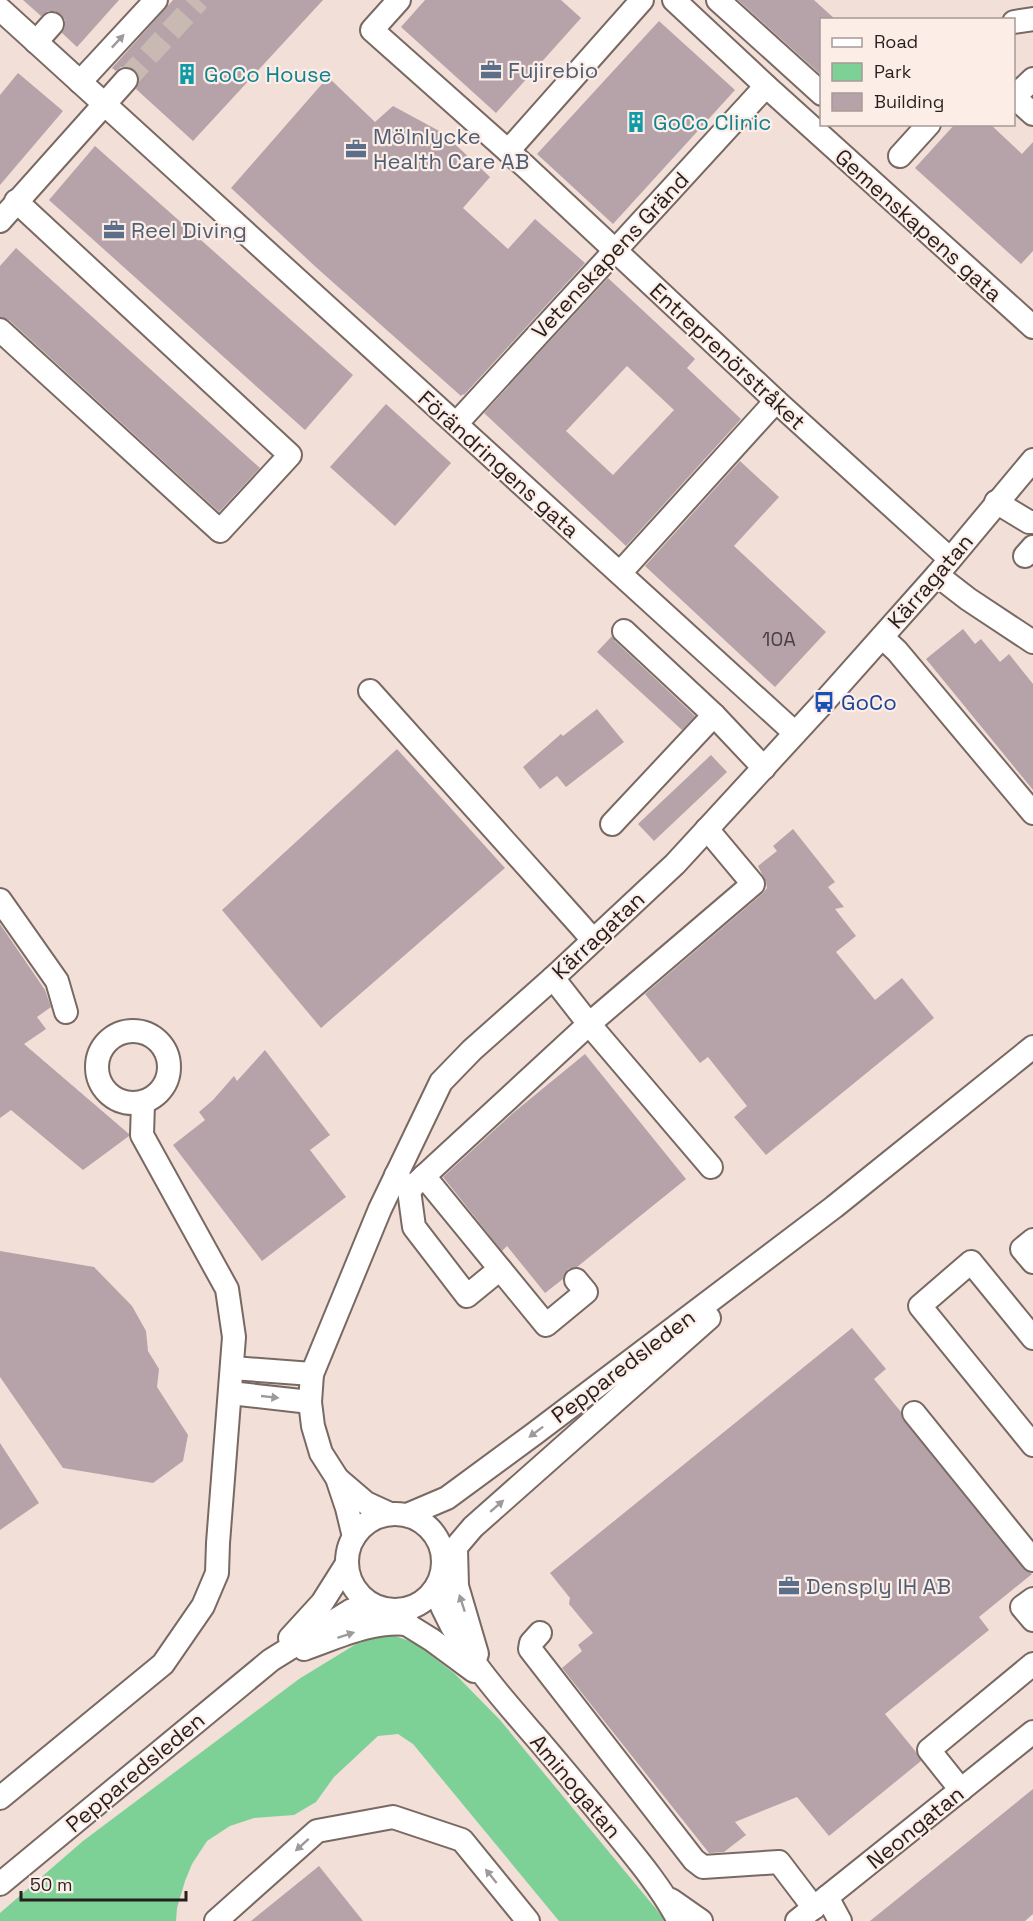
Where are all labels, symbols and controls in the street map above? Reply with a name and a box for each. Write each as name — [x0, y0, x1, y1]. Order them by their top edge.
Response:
legend — [820, 18, 1015, 126]
text: Road — [874, 30, 918, 53]
one-way arrow — [111, 34, 124, 49]
place label: Fujirebio — [508, 56, 598, 84]
office icon: Fujirebio — [479, 58, 503, 82]
place label: GoCo House — [204, 60, 332, 88]
text: Park — [874, 60, 912, 83]
building icon: GoCo House — [175, 62, 199, 86]
text: Building — [874, 90, 944, 113]
place label: GoCo Clinic — [653, 108, 771, 136]
building icon: GoCo Clinic — [624, 110, 648, 134]
place label: Mölnlycke Health Care AB — [373, 122, 529, 175]
office icon: Mölnlycke Health Care AB — [344, 137, 368, 161]
street label: Gemenskapens gata — [830, 142, 1009, 308]
street label: Vetenskapens Gränd — [525, 166, 695, 344]
place label: Reel Diving — [131, 216, 247, 244]
office icon: Reel Diving — [102, 218, 126, 242]
street label: Entreprenörstråket — [644, 277, 812, 435]
street label: Förändringens gata — [413, 384, 586, 544]
street label: Kärragatan — [881, 528, 979, 634]
house number: 10A — [762, 626, 796, 652]
place label: GoCo — [841, 688, 897, 716]
bus stop icon: GoCo — [812, 690, 836, 714]
street label: Kärragatan — [546, 885, 650, 985]
street label: Pepparedsleden — [546, 1303, 700, 1429]
one-way arrow — [261, 1393, 280, 1402]
one-way arrow — [528, 1426, 543, 1438]
one-way arrow — [489, 1500, 504, 1513]
place label: Densply IH AB — [806, 1572, 951, 1600]
office icon: Densply IH AB — [777, 1574, 801, 1598]
one-way arrow — [457, 1594, 466, 1612]
one-way arrow — [337, 1629, 355, 1639]
street label: Pepparedsleden — [60, 1706, 210, 1838]
street label: Aminogatan — [524, 1728, 628, 1844]
street label: Neongatan — [861, 1779, 969, 1875]
one-way arrow — [295, 1838, 310, 1851]
scale bar — [21, 1864, 186, 1902]
one-way arrow — [484, 1868, 497, 1884]
text: 50 m — [30, 1873, 72, 1896]

